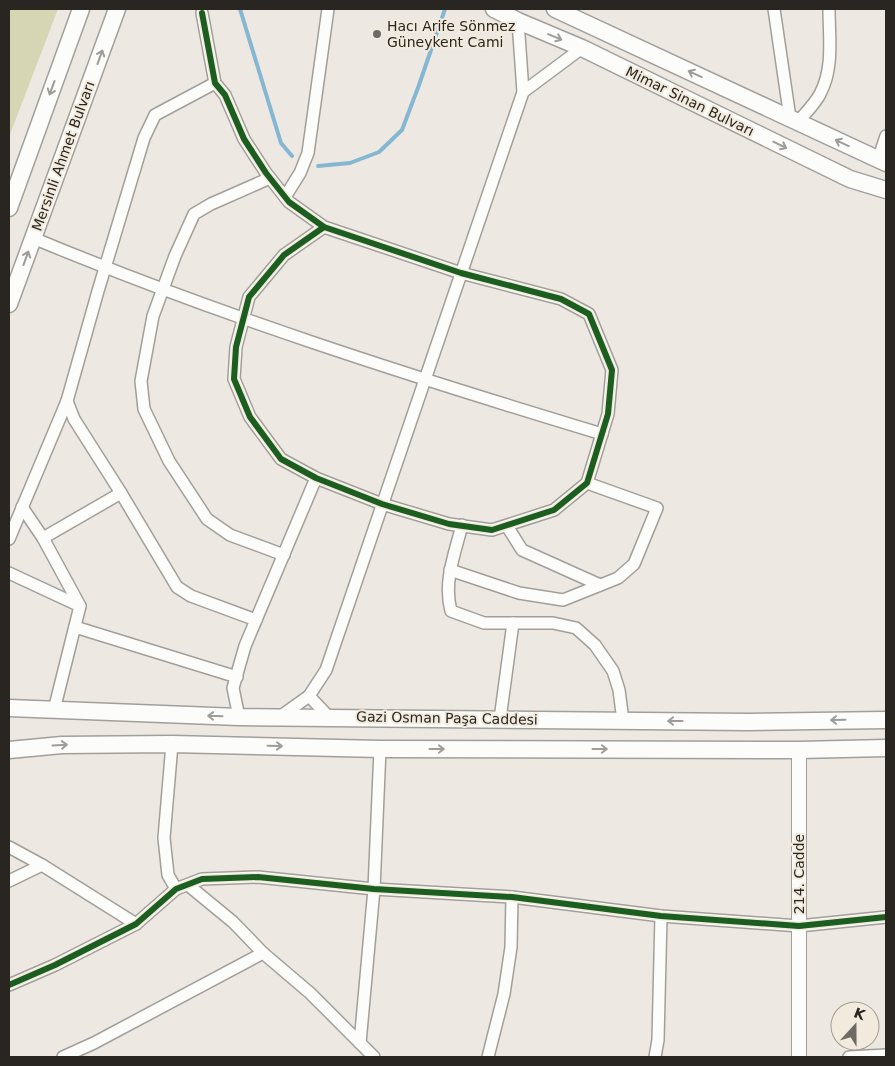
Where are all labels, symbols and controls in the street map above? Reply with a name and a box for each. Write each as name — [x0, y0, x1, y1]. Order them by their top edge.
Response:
place label: Hacı Arife Sönmez Güneykent Cami — [387, 18, 515, 50]
marker: Hacı Arife Sönmez Güneykent Cami — [371, 28, 383, 40]
one-way arrow — [547, 33, 562, 42]
one-way arrow — [96, 49, 105, 65]
street label: Mimar Sinan Bulvarı — [623, 63, 757, 139]
one-way arrow — [688, 69, 703, 78]
street label: Mersinli Ahmet Bulvarı — [28, 79, 98, 233]
one-way arrow — [47, 79, 56, 95]
one-way arrow — [835, 137, 850, 147]
one-way arrow — [772, 141, 787, 150]
one-way arrow — [22, 251, 31, 267]
street label: Gazi Osman Paşa Caddesi — [356, 708, 538, 728]
one-way arrow — [207, 711, 224, 721]
one-way arrow — [667, 716, 684, 726]
one-way arrow — [830, 716, 846, 725]
one-way arrow — [51, 741, 67, 750]
one-way arrow — [266, 741, 282, 751]
one-way arrow — [428, 744, 445, 754]
one-way arrow — [591, 744, 607, 754]
street label: 214. Cadde — [791, 834, 807, 914]
north arrow — [830, 1001, 880, 1051]
text: K — [852, 1004, 869, 1024]

